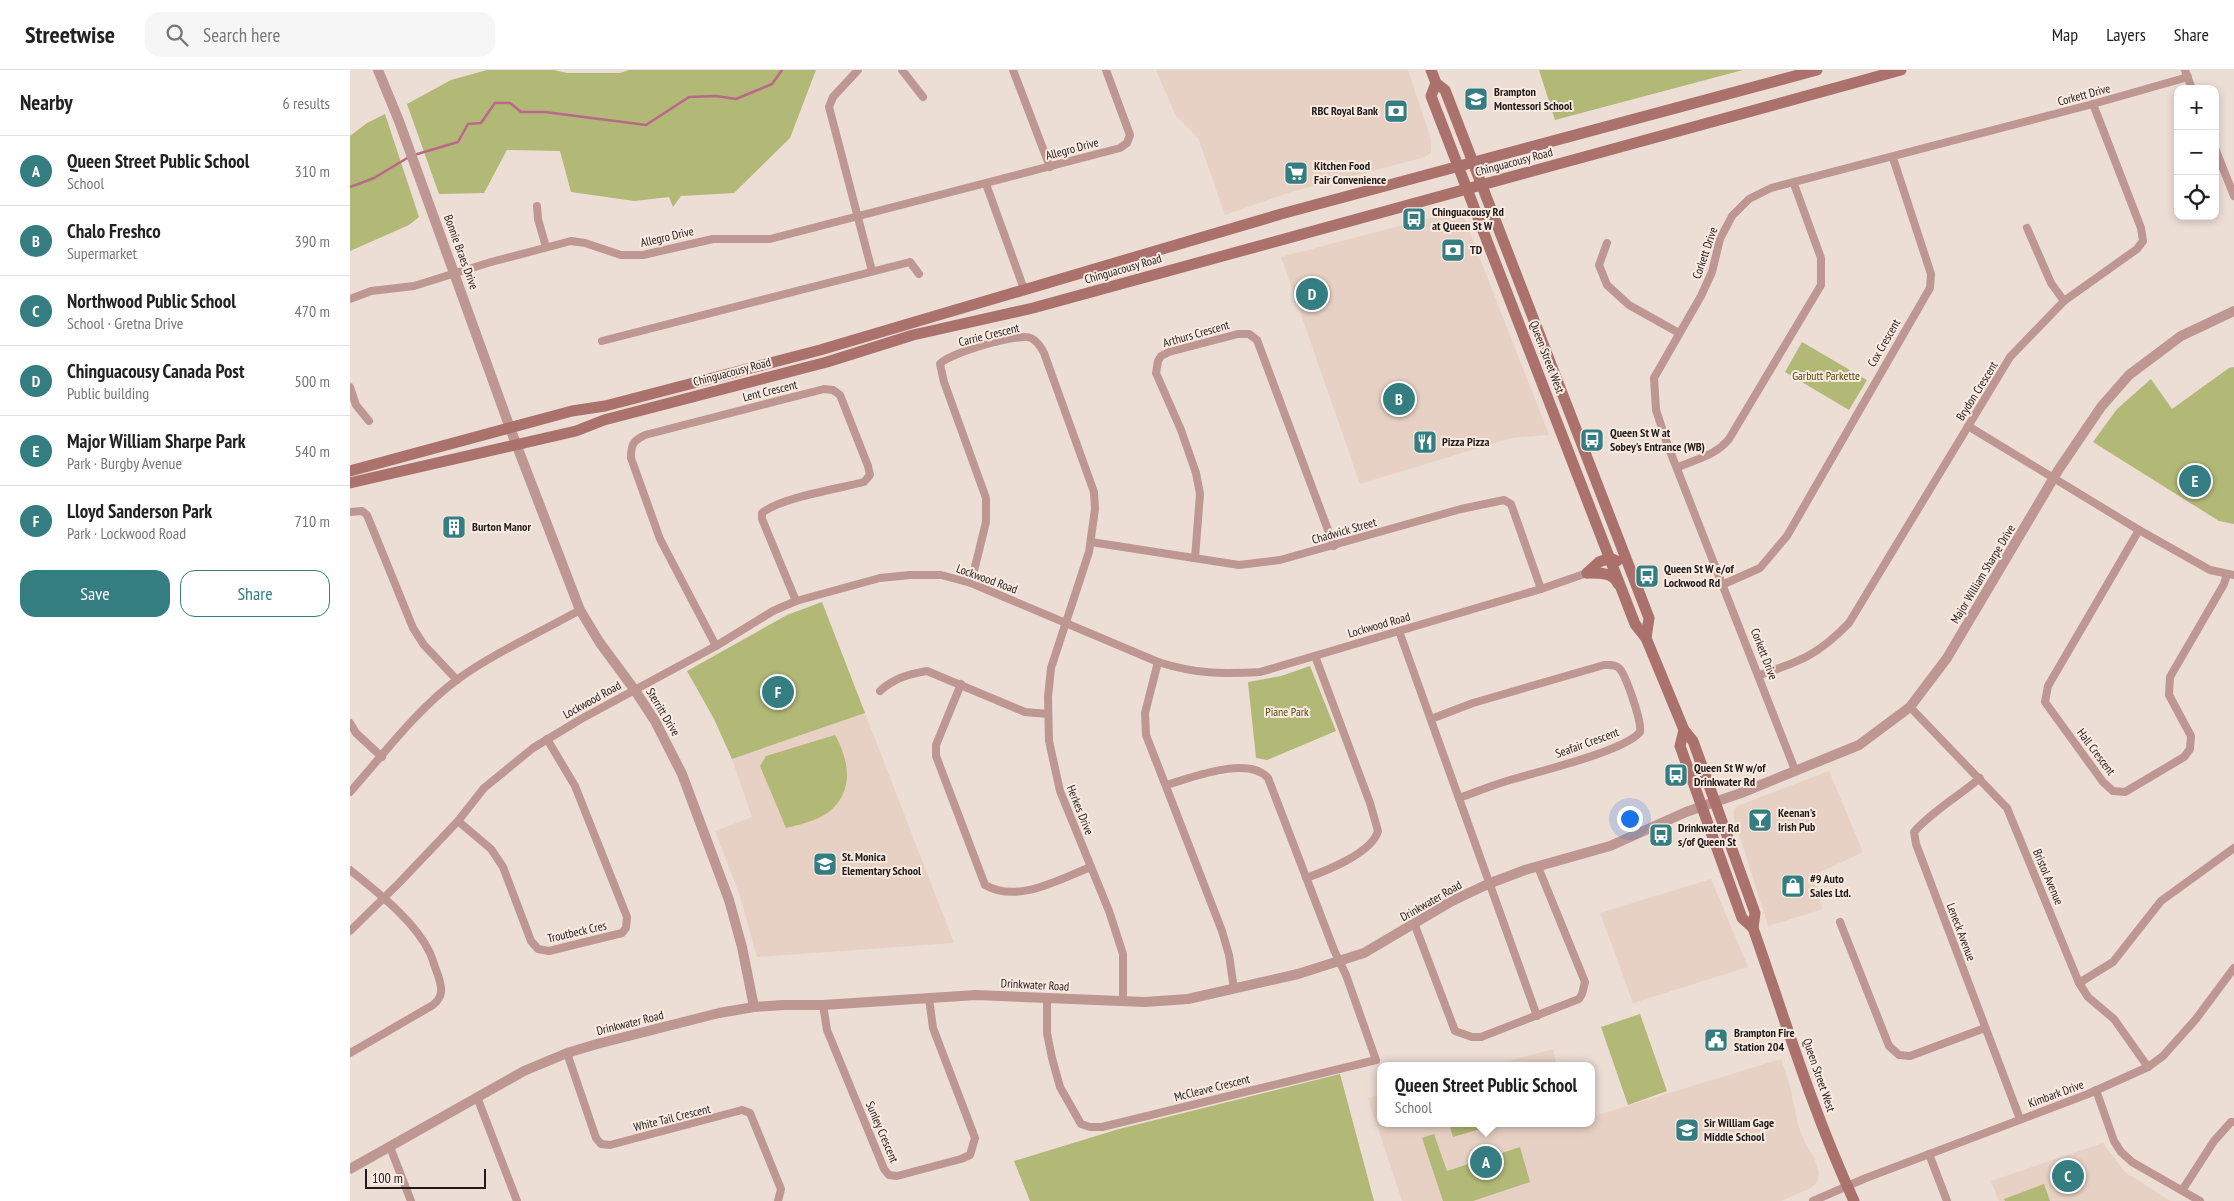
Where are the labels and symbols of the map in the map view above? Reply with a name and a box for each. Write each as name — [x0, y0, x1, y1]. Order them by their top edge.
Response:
street label: Corkett Drive — [2056, 80, 2112, 109]
place label: Brampton Montessori School — [1494, 84, 1572, 113]
school or university icon: Brampton Montessori School — [1463, 86, 1489, 112]
bank icon: RBC Royal Bank — [1383, 98, 1409, 124]
place label: RBC Royal Bank — [1311, 103, 1378, 118]
street label: Allegro Drive — [1044, 134, 1100, 163]
street label: Chinguacousy Road — [1474, 144, 1554, 179]
place label: Kitchen Food Fair Convenience — [1314, 158, 1386, 187]
supermarket icon: Kitchen Food Fair Convenience — [1283, 160, 1309, 186]
place label: Chinguacousy Rd at Queen St W — [1432, 204, 1504, 233]
bus stop icon: Chinguacousy Rd at Queen St W — [1401, 206, 1427, 232]
street label: Bonnie Braes Drive — [441, 212, 482, 291]
street label: Allegro Drive — [639, 223, 695, 250]
street label: Corkett Drive — [1689, 225, 1720, 281]
bank icon: TD — [1440, 237, 1466, 263]
place label: TD — [1470, 242, 1483, 257]
street label: Chinguacousy Road — [1083, 250, 1163, 287]
pin: D — [1296, 275, 1328, 313]
street label: Cox Crescent — [1864, 316, 1904, 369]
street label: Arthurs Crescent — [1161, 317, 1231, 350]
street label: Queen Street West — [1527, 318, 1568, 396]
street label: Carrie Crescent — [957, 320, 1021, 349]
street label: Chinguacousy Road — [692, 354, 772, 389]
street label: Brydon Crescent — [1952, 358, 2001, 423]
park label: Garbutt Parkette — [1792, 368, 1860, 383]
street label: Lent Crescent — [741, 376, 799, 405]
pin: B — [1383, 380, 1415, 418]
place label: Queen St W at Sobey's Entrance (WB) — [1610, 425, 1705, 454]
bus stop icon: Queen St W at Sobey's Entrance (WB) — [1579, 427, 1605, 453]
restaurant icon: Pizza Pizza — [1412, 429, 1438, 455]
place label: Pizza Pizza — [1442, 434, 1490, 449]
pin: E — [2179, 462, 2211, 500]
building icon: Burton Manor — [441, 514, 467, 540]
street label: Chadwick Street — [1310, 514, 1379, 547]
place label: Burton Manor — [472, 519, 531, 534]
street label: Major William Sharpe Drive — [1947, 521, 2018, 626]
street label: Lockwood Road — [954, 561, 1020, 597]
place label: Queen St W e/of Lockwood Rd — [1664, 561, 1734, 590]
bus stop icon: Queen St W e/of Lockwood Rd — [1634, 563, 1660, 589]
street label: Lockwood Road — [1346, 608, 1412, 641]
street label: Corkett Drive — [1748, 626, 1781, 682]
pin: F — [762, 673, 794, 711]
street label: Lockwood Road — [560, 677, 623, 722]
street label: Sterritt Drive — [643, 685, 684, 739]
park label: Piane Park — [1265, 704, 1309, 719]
street label: Seafair Crescent — [1553, 724, 1621, 761]
street label: Hall Crescent — [2074, 725, 2119, 779]
place label: Queen St W w/of Drinkwater Rd — [1694, 760, 1766, 789]
bus stop icon: Queen St W w/of Drinkwater Rd — [1663, 762, 1689, 788]
street label: Herkes Drive — [1064, 783, 1097, 837]
place label: Keenan's Irish Pub — [1778, 805, 1816, 834]
your location — [1617, 806, 1643, 832]
bar icon: Keenan's Irish Pub — [1747, 807, 1773, 833]
place label: Drinkwater Rd s/of Queen St — [1678, 820, 1739, 849]
bus stop icon: Drinkwater Rd s/of Queen St — [1648, 822, 1674, 848]
street label: Bristol Avenue — [2030, 847, 2067, 907]
place label: St. Monica Elementary School — [842, 849, 921, 878]
school or university icon: St. Monica Elementary School — [812, 851, 838, 877]
place label: #9 Auto Sales Ltd. — [1810, 871, 1852, 900]
shop icon: #9 Auto Sales Ltd. — [1780, 873, 1806, 899]
street label: Drinkwater Road — [1397, 877, 1464, 924]
street label: Leneck Avenue — [1944, 901, 1979, 963]
street label: Troutbeck Cres — [546, 917, 608, 946]
street label: Drinkwater Road — [1000, 975, 1070, 994]
street label: Drinkwater Road — [595, 1007, 665, 1038]
place label: Brampton Fire Station 204 — [1734, 1025, 1795, 1054]
public building icon: Brampton Fire Station 204 — [1703, 1027, 1729, 1053]
street label: Queen Street West — [1800, 1036, 1839, 1114]
street label: McCleave Crescent — [1173, 1071, 1252, 1104]
street label: Kimbark Drive — [2026, 1076, 2086, 1111]
street label: Sunley Crescent — [863, 1099, 902, 1165]
street label: White Tail Crescent — [632, 1101, 713, 1134]
place label: Sir William Gage Middle School — [1704, 1115, 1774, 1144]
school or university icon: Sir William Gage Middle School — [1674, 1117, 1700, 1143]
pin: A — [1470, 1143, 1502, 1181]
pin: C — [2052, 1157, 2084, 1195]
scale bar — [365, 1166, 486, 1189]

